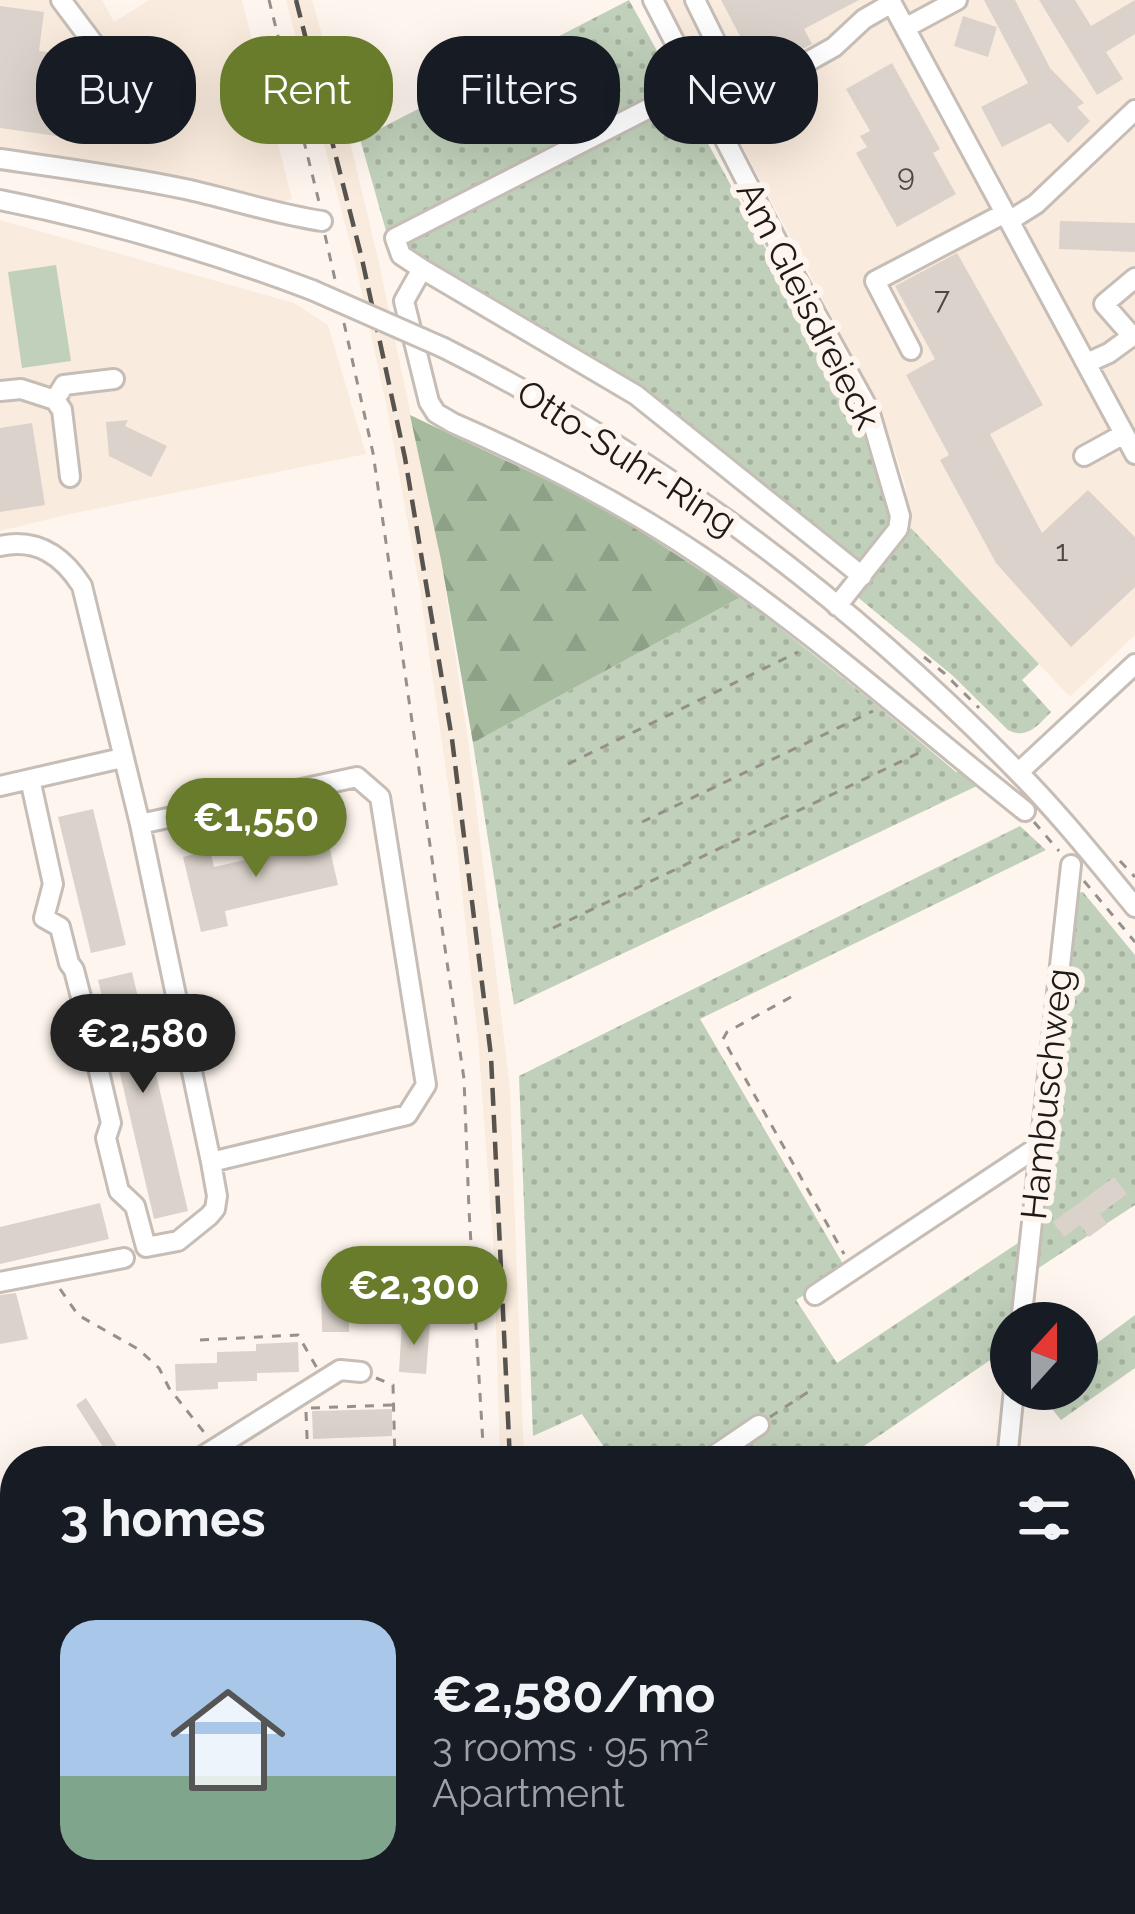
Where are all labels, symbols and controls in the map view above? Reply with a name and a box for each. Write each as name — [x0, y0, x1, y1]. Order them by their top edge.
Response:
chip: Buy — [36, 36, 196, 144]
chip: Rent — [220, 36, 393, 144]
chip: Filters — [417, 36, 620, 144]
chip: New — [644, 36, 818, 144]
house number: 9 — [897, 157, 915, 192]
street label: Am Gleisdreieck — [729, 174, 889, 436]
house number: 7 — [934, 281, 950, 316]
street label: Otto-Suhr-Ring — [510, 371, 744, 543]
house number: 1 — [1056, 533, 1069, 568]
pin: €1,550 — [158, 778, 354, 880]
text: €1,550 — [193, 794, 319, 840]
street label: Hambuschweg — [1012, 966, 1080, 1222]
pin: €2,580 — [45, 994, 241, 1096]
text: €2,580 — [77, 1010, 209, 1056]
pin: €2,300 — [316, 1246, 512, 1348]
text: €2,300 — [348, 1262, 480, 1308]
north arrow — [990, 1302, 1098, 1410]
map controls — [990, 1302, 1098, 1410]
icon: filters — [1011, 1485, 1077, 1551]
text: 3 homes — [60, 1488, 266, 1548]
text: €2,580/mo — [432, 1664, 715, 1724]
icon: home — [156, 1668, 300, 1812]
text: 3 rooms · 95 m² — [432, 1724, 709, 1770]
text: Apartment — [432, 1770, 625, 1816]

